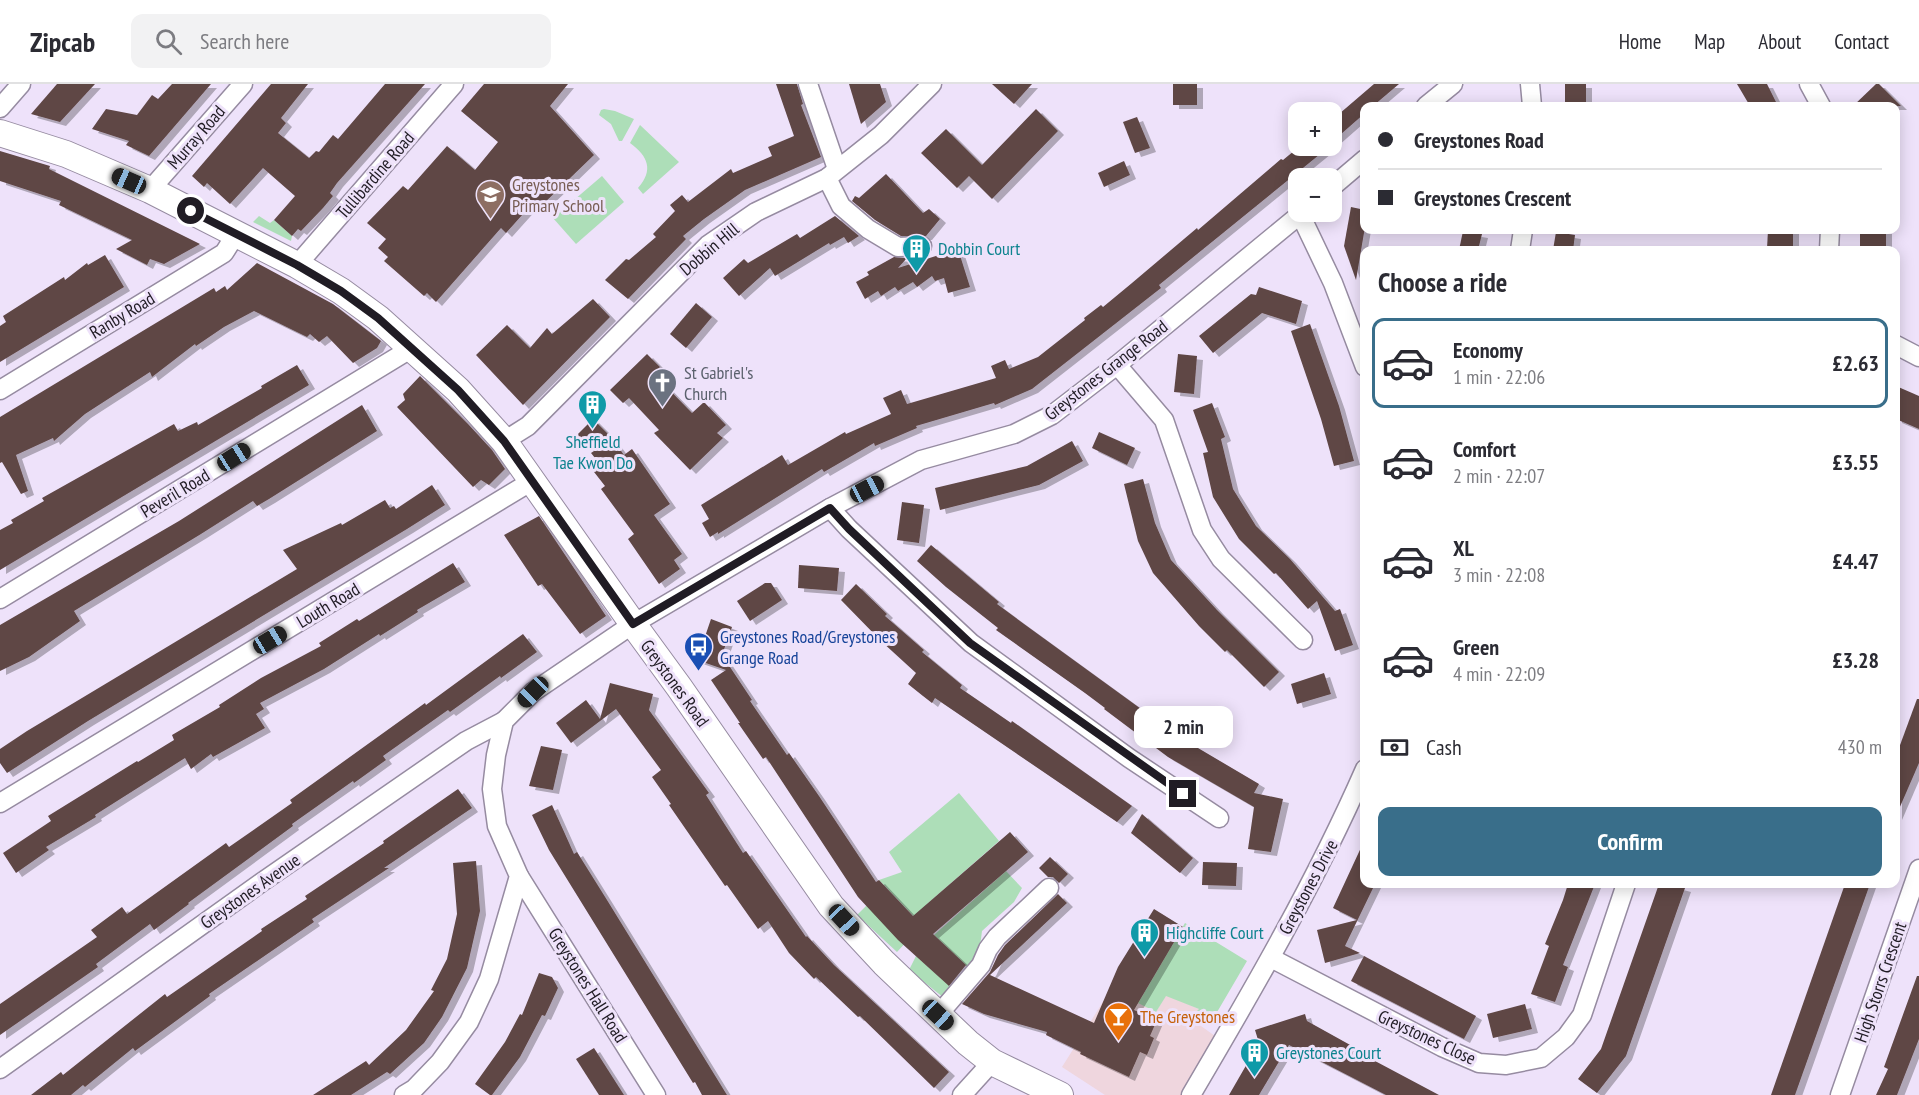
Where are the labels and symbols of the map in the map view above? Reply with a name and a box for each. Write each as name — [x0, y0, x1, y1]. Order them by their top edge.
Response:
street label: Murray Road — [162, 100, 230, 174]
street label: Tullibardine Road — [331, 127, 419, 223]
car — [109, 165, 149, 197]
place label: Greystones Primary School — [512, 173, 605, 217]
school or university icon: Greystones Primary School — [475, 178, 507, 220]
route start — [177, 197, 204, 224]
street label: Dobbin Hill — [675, 217, 744, 280]
building icon: Dobbin Court — [901, 232, 933, 274]
place label: Dobbin Court — [938, 237, 1020, 260]
street label: Ranby Road — [85, 287, 159, 343]
street label: Greystones Grange Road — [1040, 315, 1172, 425]
place label: St Gabriel's Church — [684, 361, 753, 405]
church icon: St Gabriel's Church — [647, 366, 679, 408]
building icon: Sheffield Tae Kwon Do — [577, 388, 609, 430]
place label: Sheffield Tae Kwon Do — [553, 430, 633, 474]
car — [214, 440, 254, 474]
street label: Peveril Road — [136, 463, 214, 523]
car — [847, 473, 887, 505]
street label: Louth Road — [292, 577, 364, 633]
car — [250, 623, 290, 657]
place label: Greystones Road/Greystones Grange Road — [720, 625, 895, 669]
bus stop icon: Greystones Road/Greystones Grange Road — [683, 630, 715, 672]
street label: Greystones Road — [636, 635, 714, 731]
car — [514, 673, 552, 711]
callout: 2 min — [1134, 707, 1232, 749]
route end — [1169, 780, 1196, 807]
street label: Greystones Drive — [1273, 836, 1343, 938]
street label: Greystones Avenue — [196, 848, 304, 934]
car — [825, 901, 863, 939]
building icon: Highcliffe Court — [1129, 916, 1161, 958]
street label: High Storrs Crescent — [1849, 919, 1911, 1045]
place label: Highcliffe Court — [1166, 921, 1264, 944]
street label: Greystones Hall Road — [543, 923, 633, 1047]
car — [919, 996, 957, 1034]
bar icon: The Greystones — [1103, 1000, 1135, 1042]
street label: Greystones Close — [1374, 1004, 1480, 1070]
place label: The Greystones — [1140, 1005, 1235, 1028]
building icon: Greystones Court — [1239, 1036, 1271, 1078]
place label: Greystones Court — [1276, 1041, 1381, 1064]

